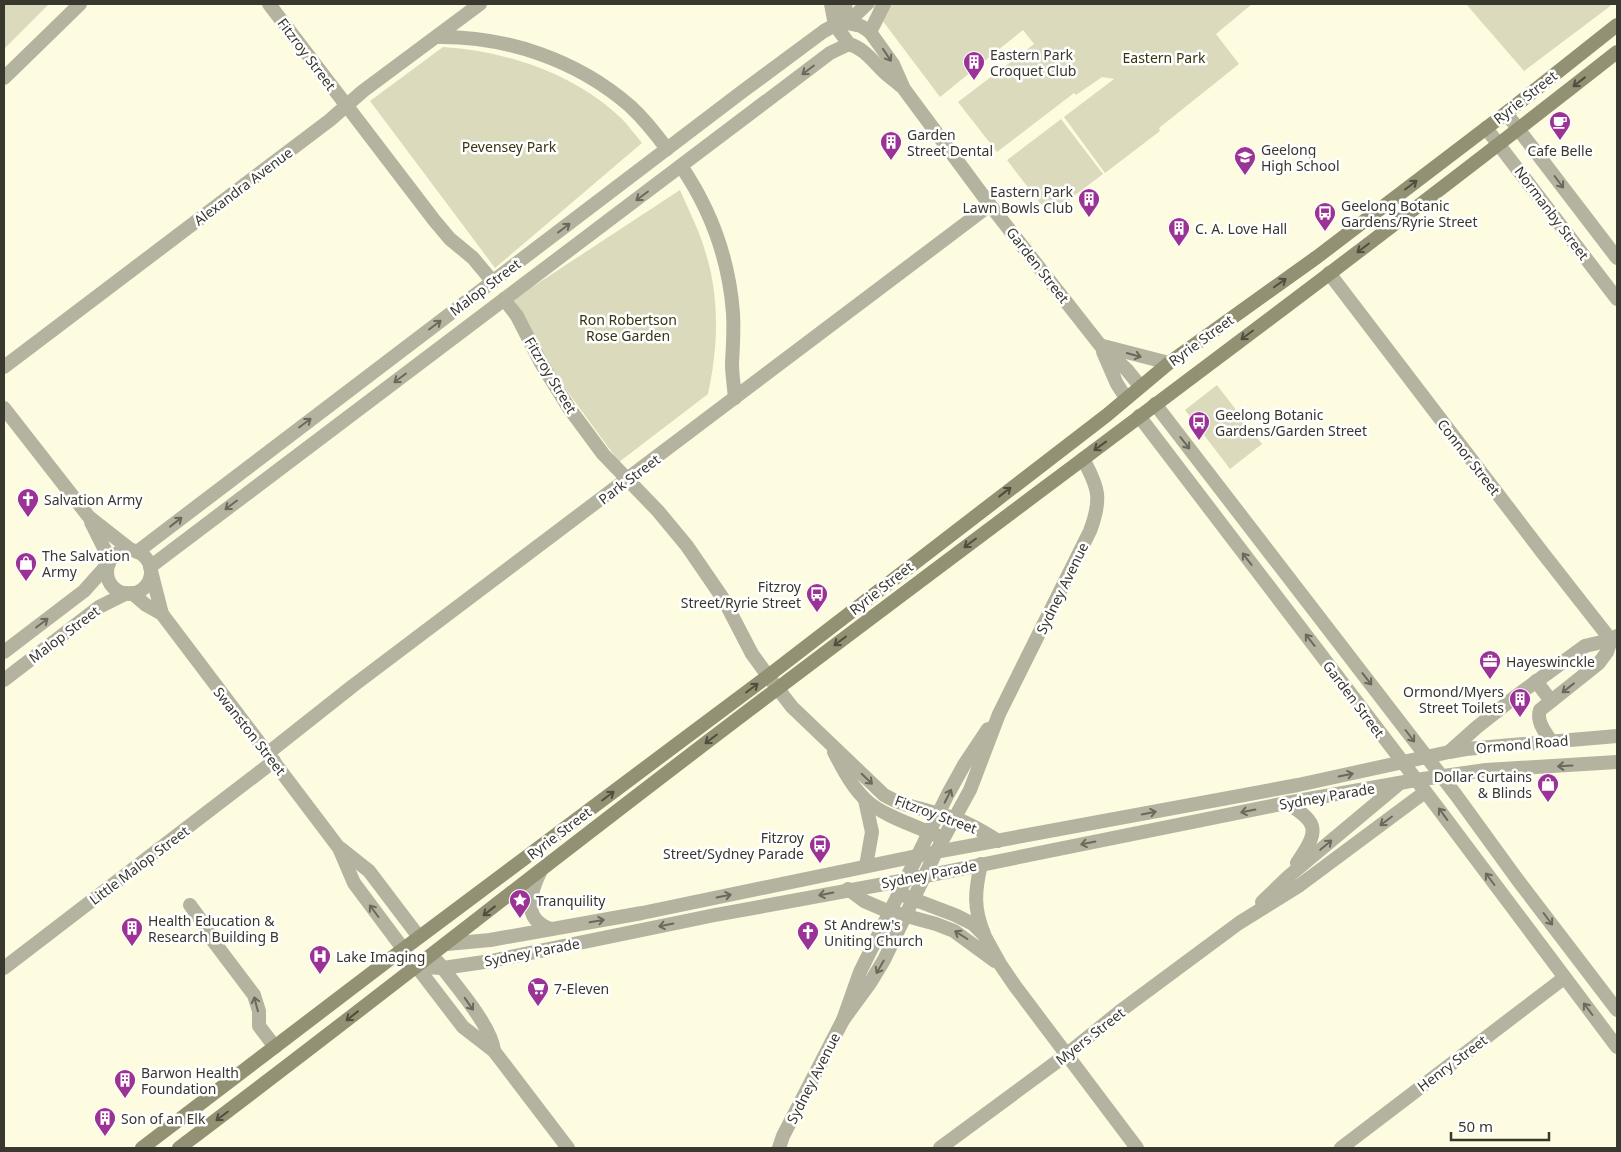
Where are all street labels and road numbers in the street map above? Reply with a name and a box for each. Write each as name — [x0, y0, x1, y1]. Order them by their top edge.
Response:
street label: Fitzroy Street — [274, 14, 340, 94]
street label: Ryrie Street — [1489, 66, 1561, 128]
street label: Alexandra Avenue — [190, 143, 296, 229]
street label: Normanby Street — [1511, 162, 1593, 264]
street label: Garden Street — [1002, 223, 1074, 307]
street label: Malop Street — [446, 254, 524, 320]
street label: Ryrie Street — [1165, 310, 1237, 370]
street label: Fitzroy Street — [521, 333, 581, 417]
street label: Connor Street — [1433, 415, 1505, 499]
street label: Park Street — [594, 450, 664, 508]
street label: Sydney Avenue — [1032, 539, 1092, 637]
street label: Ryrie Street — [845, 557, 917, 619]
street label: Malop Street — [25, 601, 103, 667]
street label: Garden Street — [1319, 657, 1389, 741]
street label: Swanston Street — [210, 683, 290, 779]
street label: Ormond Road — [1475, 730, 1569, 758]
street label: Sydney Parade — [1278, 778, 1376, 814]
street label: Fitzroy Street — [892, 790, 980, 838]
street label: Ryrie Street — [523, 803, 595, 863]
street label: Little Malop Street — [85, 821, 193, 909]
street label: Sydney Parade — [880, 855, 978, 893]
street label: Sydney Parade — [483, 933, 581, 971]
street label: Myers Street — [1051, 1003, 1129, 1069]
street label: Sydney Avenue — [782, 1029, 844, 1127]
street label: Henry Street — [1413, 1031, 1491, 1095]

